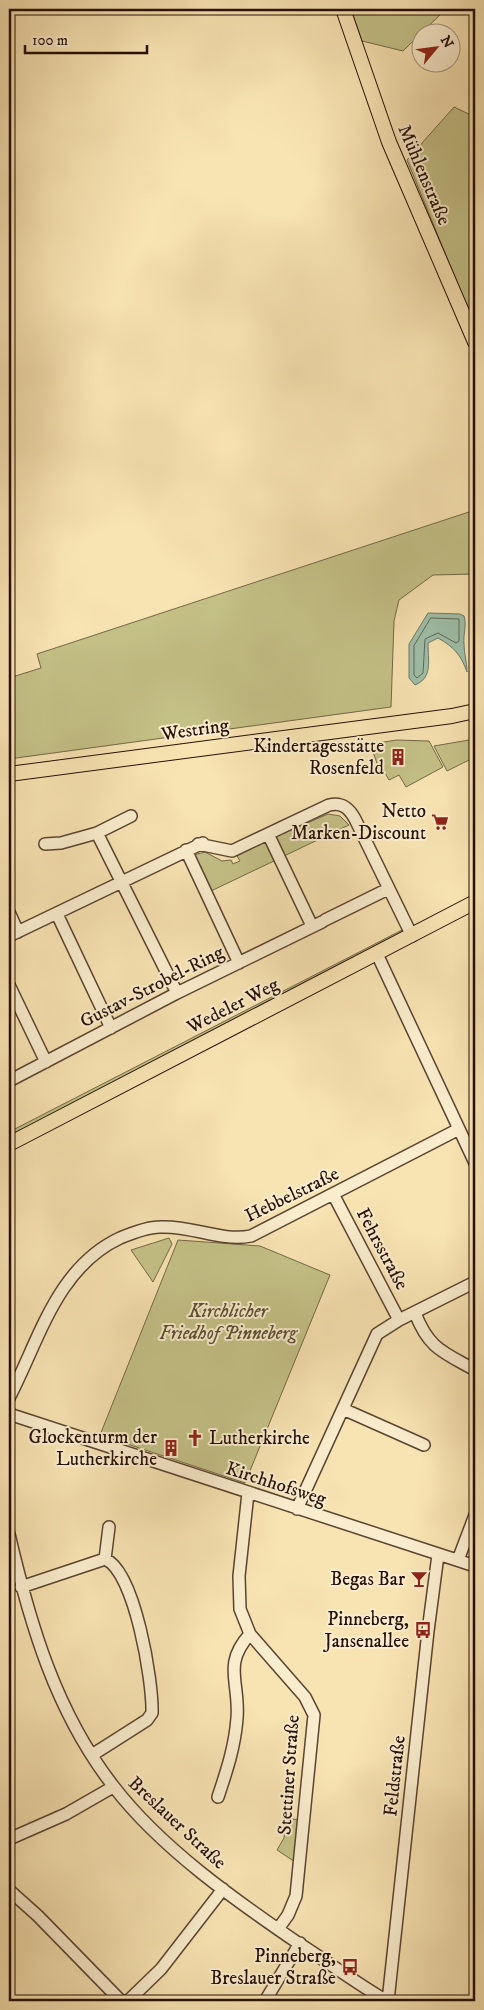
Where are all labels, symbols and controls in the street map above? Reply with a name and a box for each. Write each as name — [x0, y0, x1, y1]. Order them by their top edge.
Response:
scale bar — [25, 22, 148, 54]
north arrow — [412, 22, 462, 72]
text: 100 m — [32, 31, 68, 50]
text: N — [436, 33, 457, 52]
street label: Mühlenstraße — [393, 121, 455, 229]
street label: Westring — [159, 714, 231, 746]
place label: Kindertagesstätte Rosenfeld — [253, 735, 385, 780]
building icon: Kindertagesstätte Rosenfeld — [388, 747, 408, 767]
place label: Netto Marken-Discount — [291, 800, 426, 845]
supermarket icon: Netto Marken-Discount — [430, 812, 450, 832]
street label: Gustav-Strobel-Ring — [76, 940, 228, 1033]
street label: Wedeler Weg — [182, 973, 283, 1039]
street label: Hebbelstraße — [241, 1162, 343, 1228]
street label: Fehrsstraße — [351, 1204, 413, 1294]
park label: Kirchlicher Friedhof Pinneberg — [159, 1300, 298, 1345]
place label: Glockenturm der Lutherkirche — [29, 1426, 157, 1471]
place label: Lutherkirche — [209, 1427, 310, 1450]
church icon: Lutherkirche — [185, 1428, 205, 1448]
building icon: Glockenturm der Lutherkirche — [161, 1438, 181, 1458]
street label: Kirchhofsweg — [223, 1457, 330, 1511]
place label: Begas Bar — [330, 1568, 405, 1591]
bar icon: Begas Bar — [409, 1569, 429, 1589]
place label: Pinneberg, Jansenallee — [323, 1608, 409, 1653]
bus stop icon: Pinneberg, Jansenallee — [413, 1620, 433, 1640]
street label: Stettiner Straße — [273, 1714, 305, 1836]
street label: Feldstraße — [379, 1734, 411, 1818]
street label: Breslauer Straße — [123, 1772, 231, 1874]
place label: Pinneberg, Breslauer Straße — [210, 1945, 336, 1990]
bus stop icon: Pinneberg, Breslauer Straße — [340, 1957, 360, 1977]

